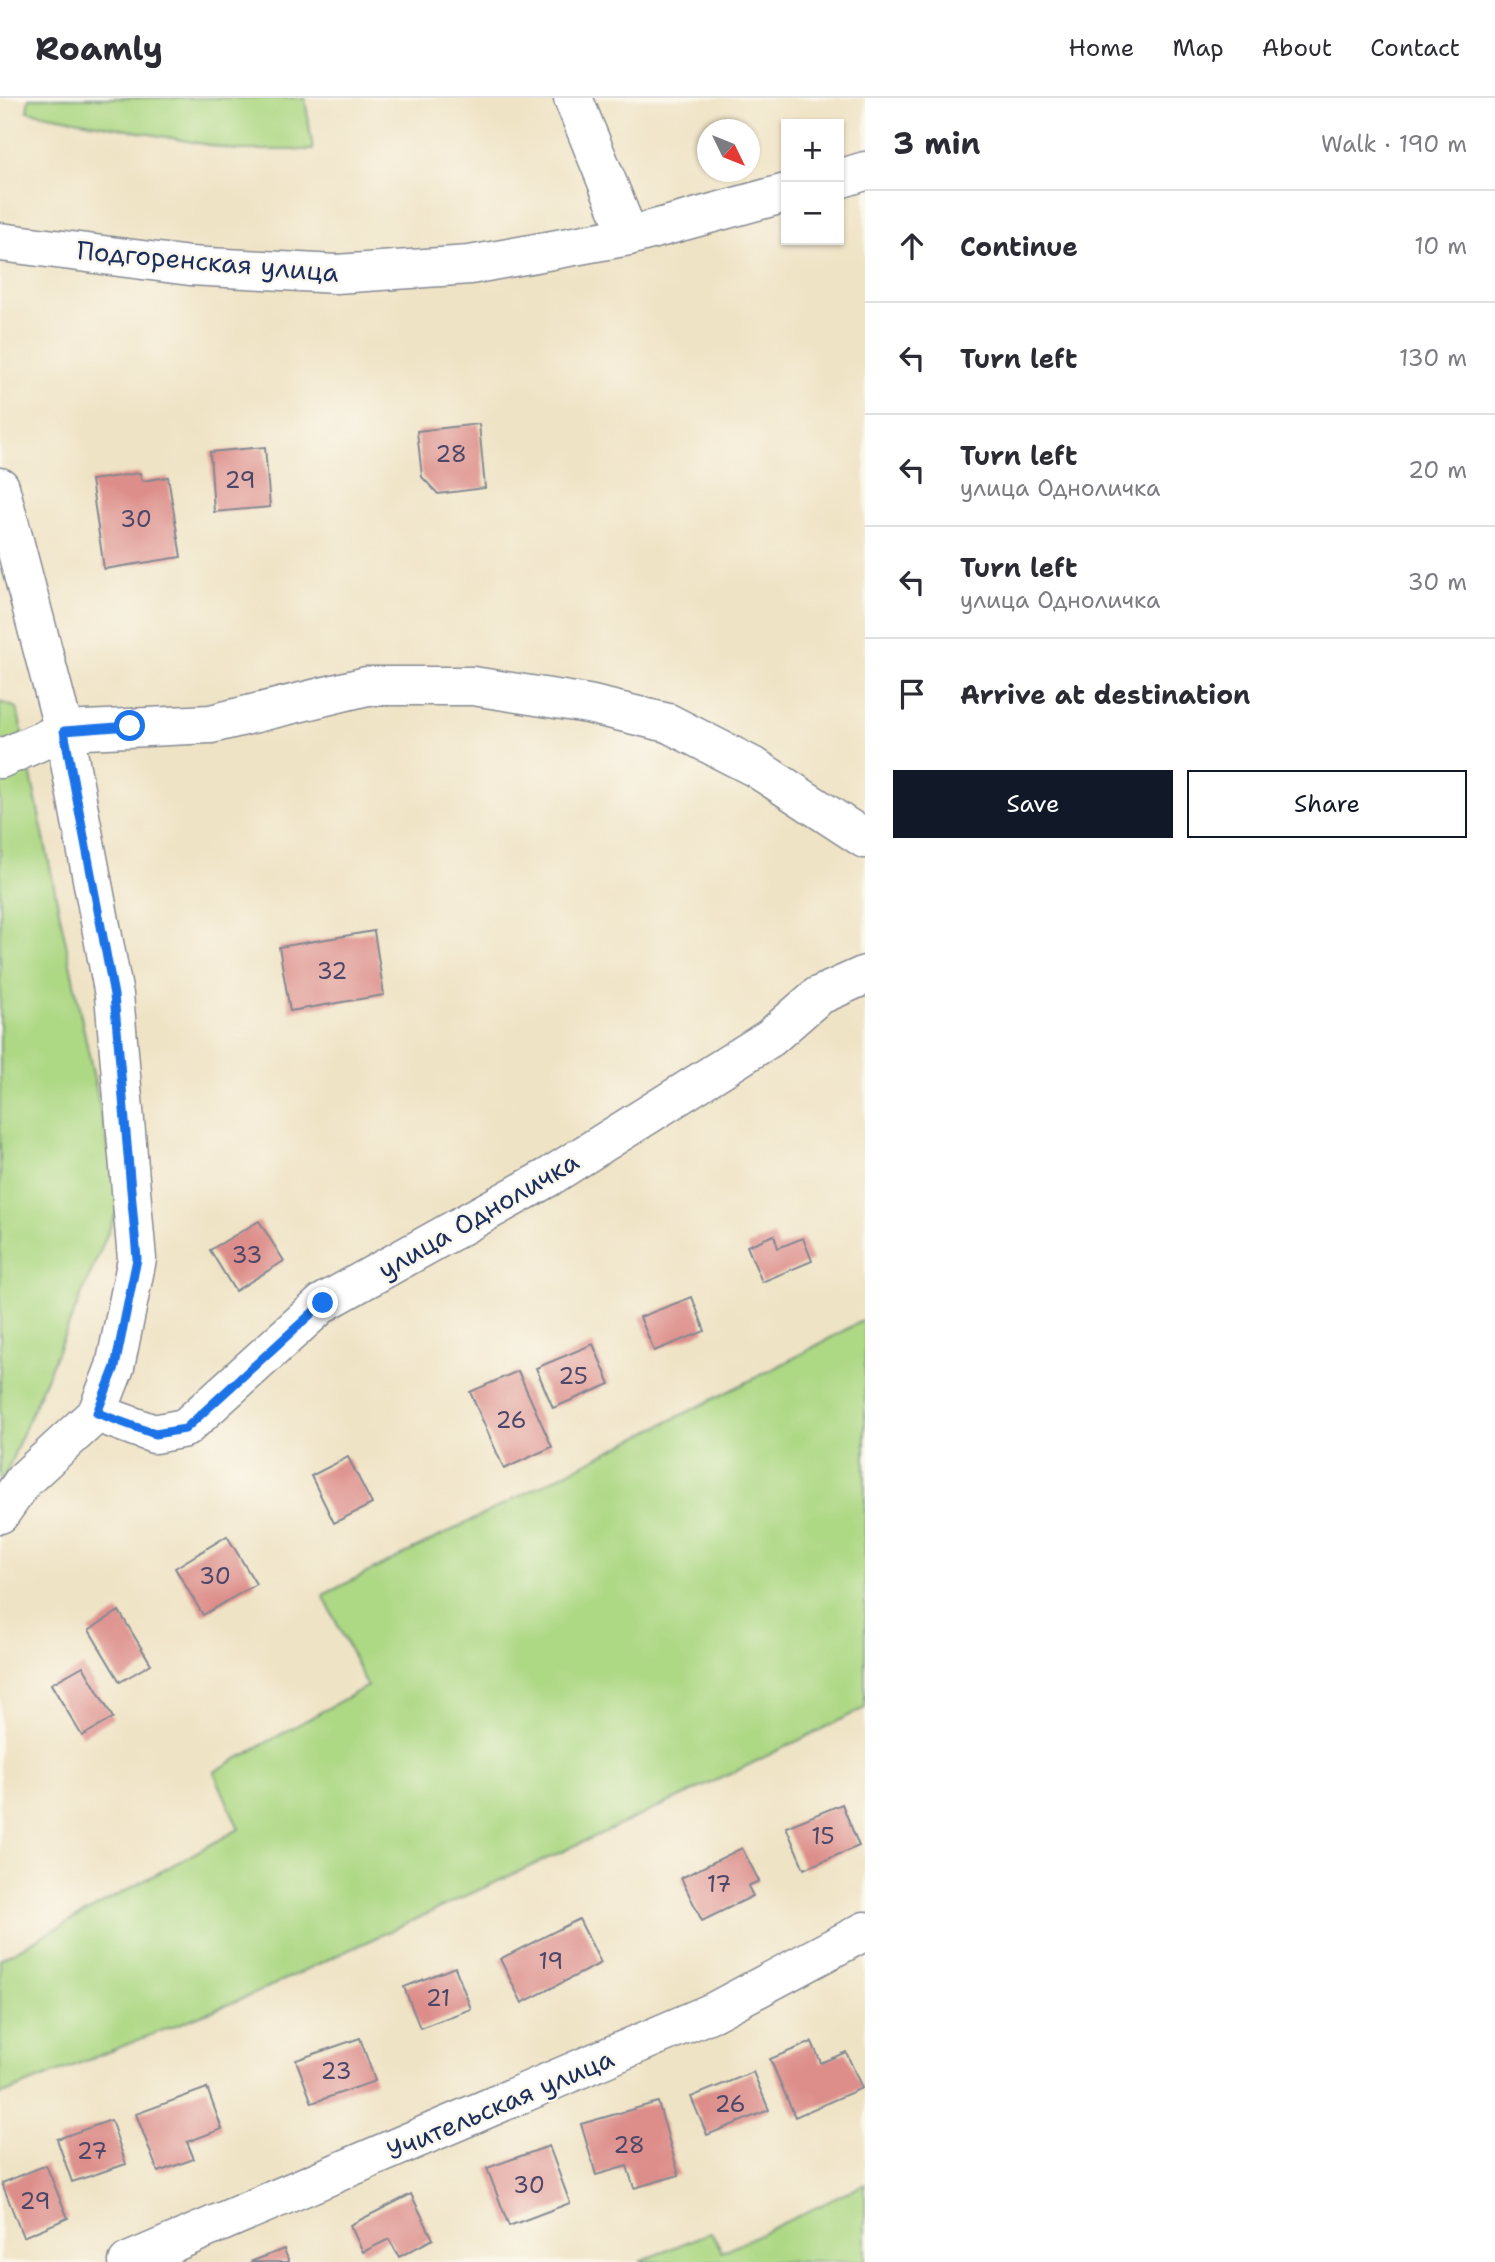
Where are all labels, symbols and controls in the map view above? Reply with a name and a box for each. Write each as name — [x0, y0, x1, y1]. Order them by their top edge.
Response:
text: Roamly — [35, 26, 163, 71]
text: Home — [1068, 32, 1134, 64]
text: Map — [1172, 32, 1224, 64]
text: About — [1262, 32, 1332, 64]
text: Contact — [1370, 32, 1460, 64]
north arrow — [697, 119, 760, 182]
map controls — [781, 119, 844, 245]
button: + — [781, 119, 844, 182]
text: 3 min — [893, 123, 980, 164]
text: Walk · 190 m — [1321, 129, 1467, 159]
button: − — [781, 182, 844, 245]
icon: ahead — [893, 227, 931, 265]
text: Continue — [960, 229, 1078, 264]
text: 10 m — [1414, 231, 1467, 261]
street label: Подгоренская улица — [76, 232, 340, 290]
icon: left — [893, 339, 931, 377]
text: Turn left — [960, 341, 1077, 376]
text: 130 m — [1399, 343, 1467, 373]
text: Turn left — [960, 438, 1077, 473]
house number: 28 — [435, 439, 467, 469]
icon: left — [893, 451, 931, 489]
text: 20 m — [1408, 455, 1467, 485]
house number: 29 — [225, 465, 255, 495]
text: улица Одноличка — [960, 473, 1160, 503]
house number: 30 — [120, 504, 152, 534]
text: Turn left — [960, 550, 1077, 585]
icon: left — [893, 563, 931, 601]
text: 30 m — [1408, 567, 1467, 597]
text: улица Одноличка — [960, 585, 1160, 615]
icon: arrive — [893, 675, 931, 713]
text: Arrive at destination — [960, 677, 1250, 712]
route start — [114, 710, 145, 741]
button: Save — [893, 770, 1173, 838]
button: Share — [1187, 770, 1467, 838]
house number: 32 — [317, 956, 347, 986]
street label: улица Одноличка — [371, 1143, 585, 1287]
house number: 33 — [232, 1240, 262, 1270]
route end — [307, 1287, 338, 1318]
house number: 25 — [558, 1361, 588, 1391]
house number: 26 — [495, 1405, 527, 1435]
house number: 30 — [199, 1561, 231, 1591]
house number: 15 — [811, 1821, 835, 1851]
house number: 17 — [707, 1869, 731, 1899]
house number: 19 — [539, 1946, 563, 1976]
house number: 21 — [426, 1983, 450, 2013]
street label: Учительская улица — [381, 2040, 619, 2168]
house number: 23 — [320, 2056, 352, 2086]
house number: 26 — [714, 2089, 746, 2119]
house number: 28 — [613, 2130, 645, 2160]
house number: 27 — [77, 2136, 107, 2166]
house number: 30 — [513, 2170, 545, 2200]
house number: 29 — [20, 2186, 50, 2216]

